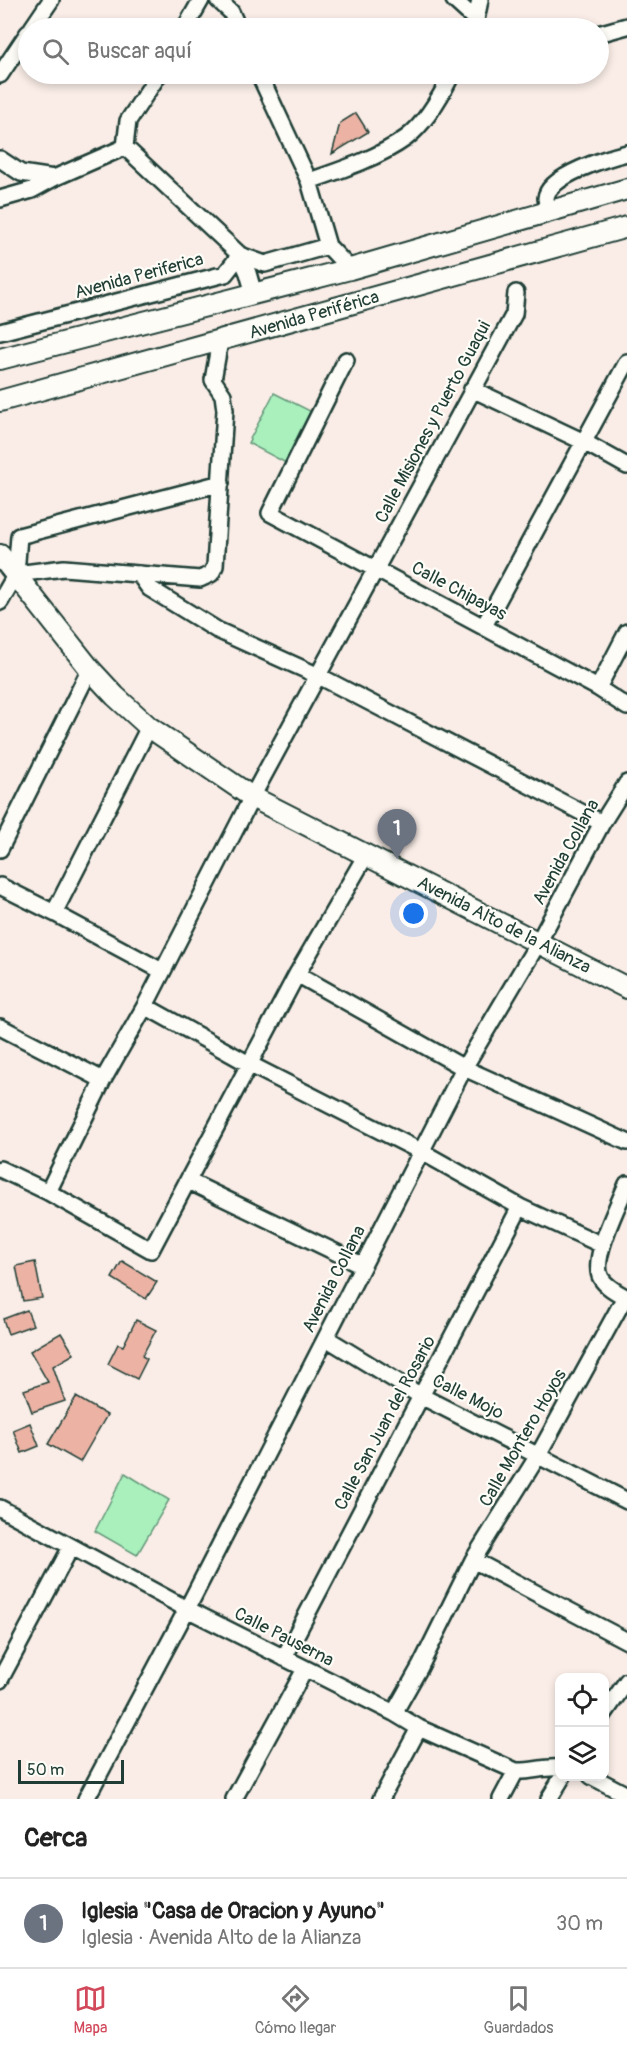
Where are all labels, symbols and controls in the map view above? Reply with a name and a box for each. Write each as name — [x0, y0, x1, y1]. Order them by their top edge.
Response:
search box — [18, 18, 609, 84]
icon: search — [39, 35, 72, 68]
text: Buscar aquí — [87, 37, 192, 65]
street label: Avenida Periferica — [72, 248, 206, 304]
street label: Avenida Periférica — [246, 285, 382, 345]
street label: Calle Misiones y Puerto Guaqui — [370, 317, 496, 527]
street label: Calle Chipayas — [407, 556, 511, 626]
street label: Avenida Collana — [527, 795, 605, 909]
pin: 1 — [378, 810, 416, 859]
street label: Avenida Alto de la Alianza — [413, 871, 595, 979]
your location — [399, 899, 428, 928]
street label: Avenida Collana — [297, 1221, 371, 1337]
street label: Calle San Juan del Rosario — [329, 1331, 441, 1514]
street label: Calle Montero Hoyos — [474, 1365, 572, 1511]
street label: Calle Mojo — [428, 1369, 508, 1425]
street label: Calle Pauserna — [230, 1602, 338, 1672]
map controls — [555, 1673, 609, 1781]
button: locate — [555, 1673, 609, 1727]
button: layers — [555, 1727, 609, 1781]
scale bar — [18, 1757, 124, 1784]
text: 50 m — [27, 1760, 64, 1780]
text: Cerca — [24, 1822, 87, 1854]
text: Iglesia "Casa de Oracion y Ayuno" — [81, 1897, 385, 1925]
text: 1 — [40, 1911, 47, 1936]
text: 30 m — [556, 1911, 603, 1936]
text: Iglesia · Avenida Alto de la Alianza — [81, 1925, 361, 1950]
tab: Mapa — [74, 1982, 108, 2038]
tab: Cómo llegar — [255, 1982, 336, 2038]
tab: Guardados — [483, 1982, 553, 2038]

